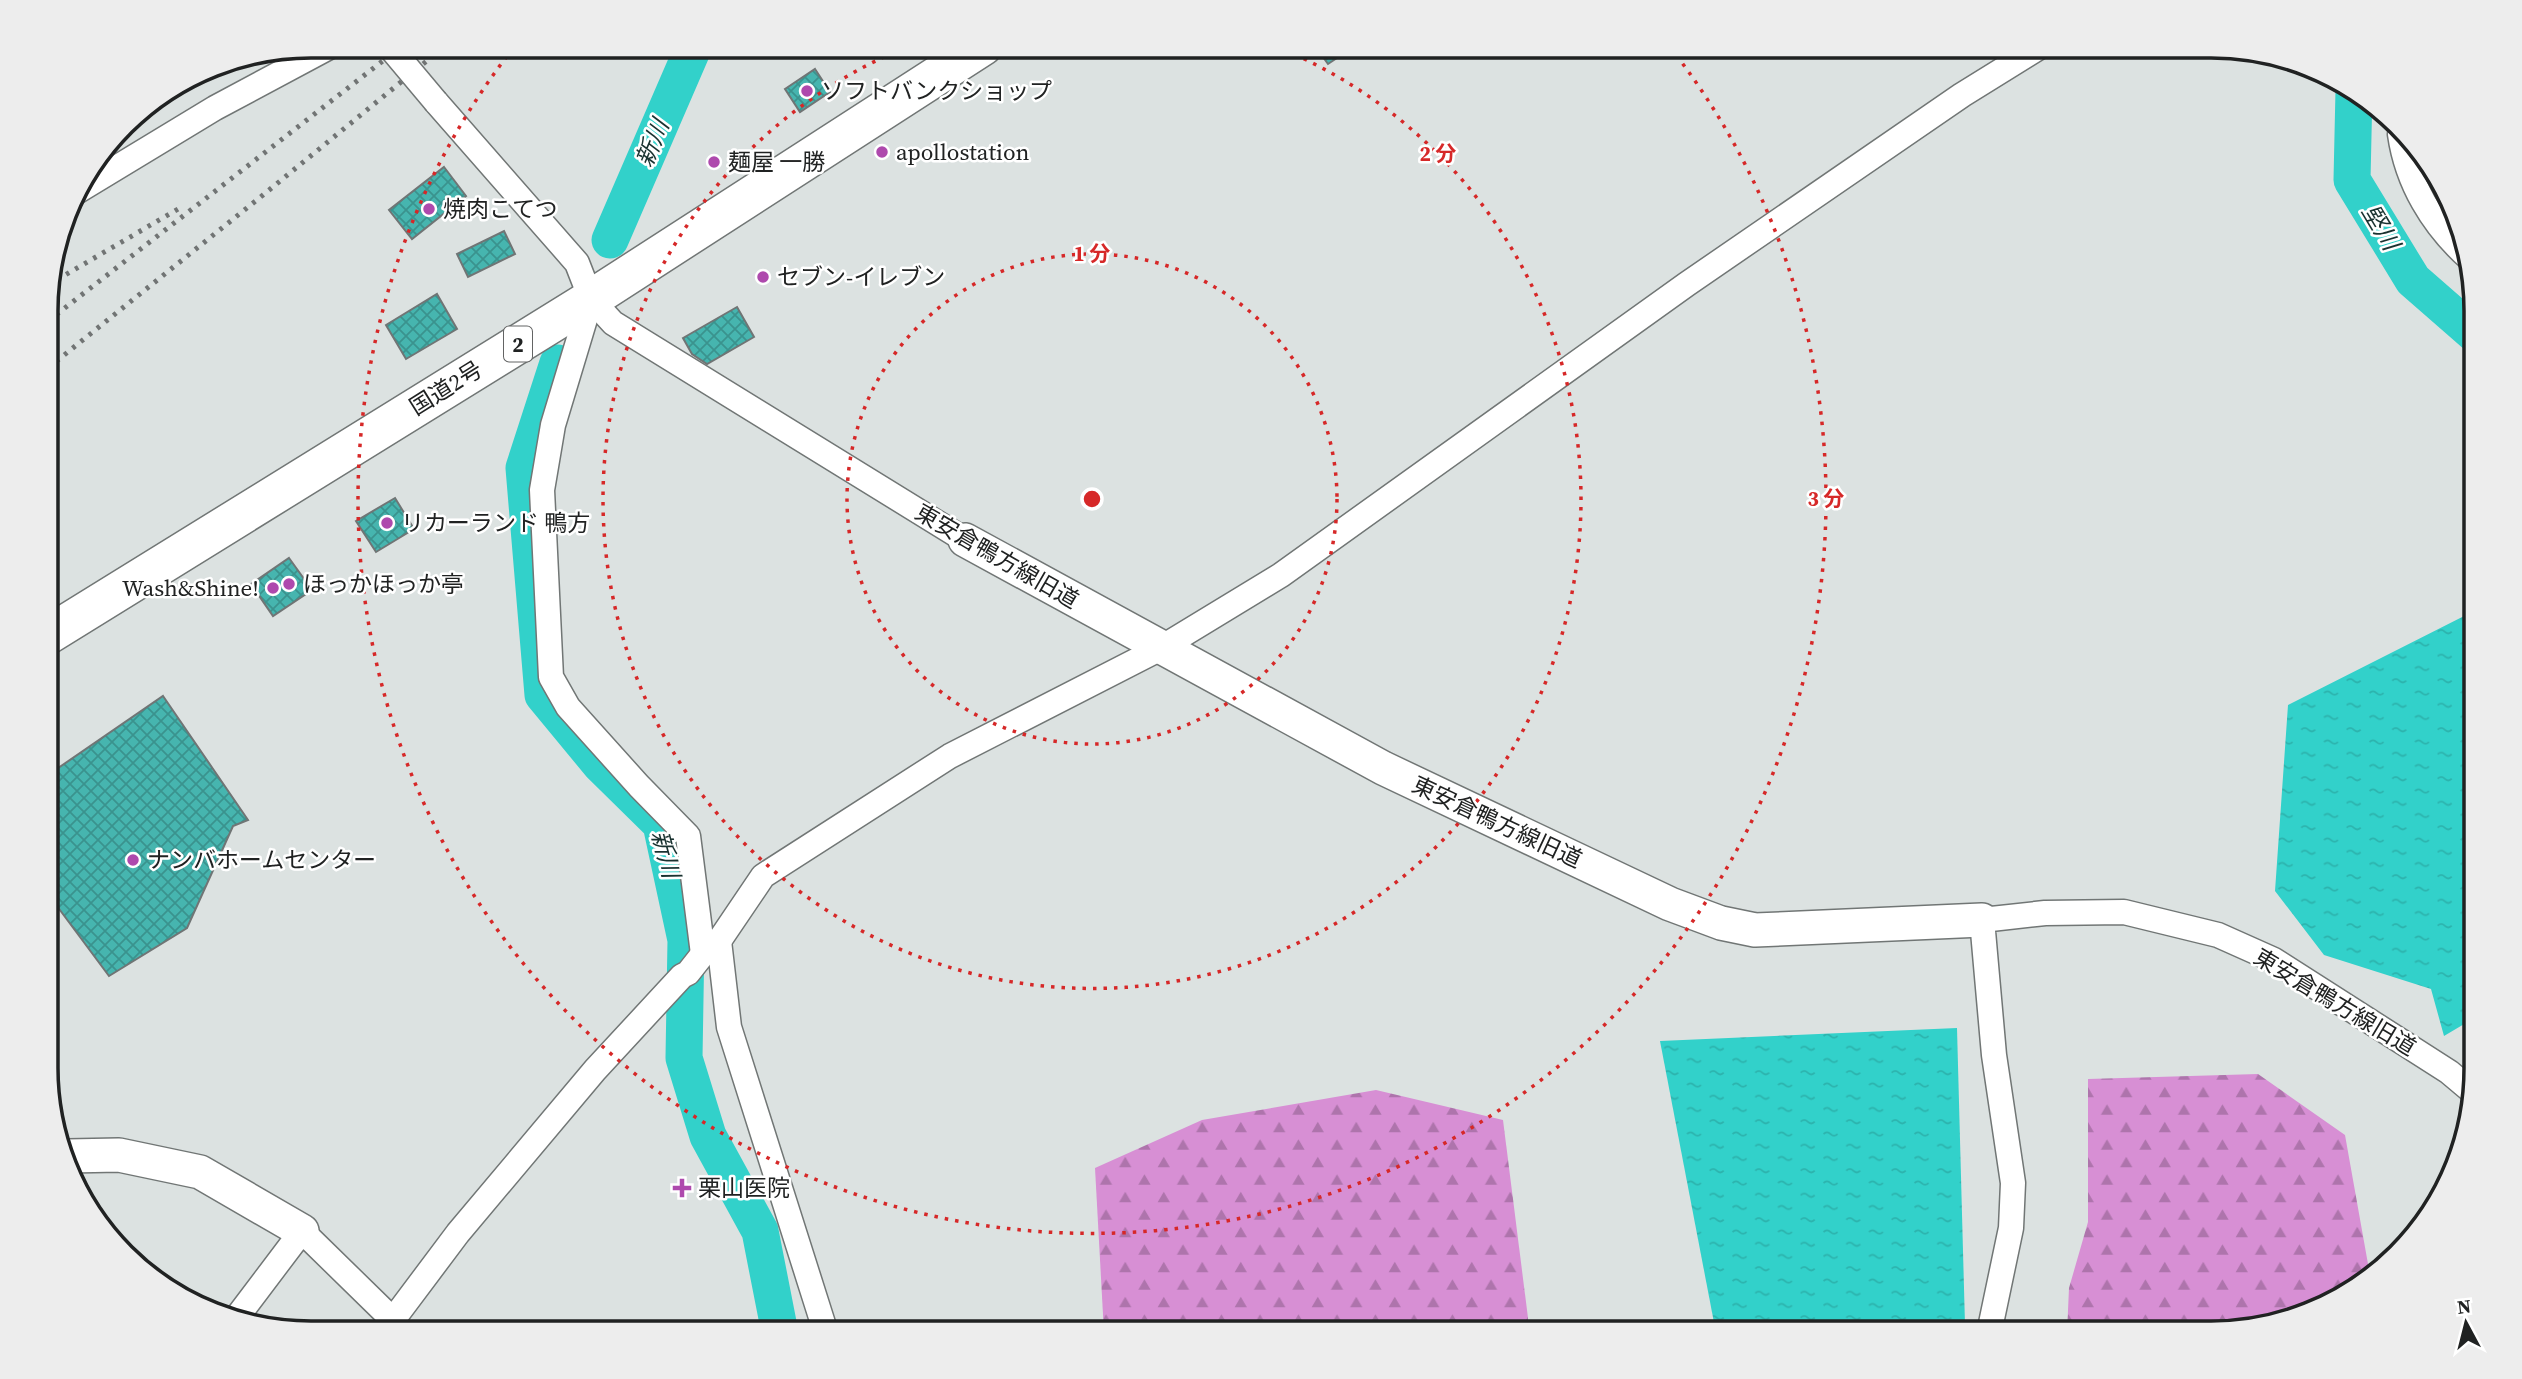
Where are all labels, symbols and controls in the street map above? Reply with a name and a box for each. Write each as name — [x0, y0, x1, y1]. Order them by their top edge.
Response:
place label: ソフトバンクショップ — [821, 75, 1052, 107]
marker: ソフトバンクショップ — [799, 83, 815, 99]
water label: 新川 — [627, 112, 678, 172]
place label: apollostation — [896, 136, 1030, 168]
text: 2 分 — [1420, 139, 1456, 168]
marker: apollostation — [874, 144, 890, 160]
place label: 麺屋 一勝 — [728, 146, 825, 178]
marker: 麺屋 一勝 — [706, 154, 722, 170]
place label: 焼肉こてつ — [443, 193, 558, 225]
water label: 堅川 — [2354, 198, 2409, 259]
marker: 焼肉こてつ — [421, 201, 437, 217]
text: 1 分 — [1074, 239, 1110, 268]
place label: セブン-イレブン — [777, 261, 945, 293]
marker: セブン-イレブン — [755, 269, 771, 285]
road number: 2 — [504, 326, 532, 362]
street label: 国道2号 — [403, 353, 489, 423]
text: 3 分 — [1808, 484, 1844, 513]
centre of rings — [1080, 487, 1104, 511]
street label: 東安倉鴨方線旧道 — [909, 496, 1085, 616]
place label: リカーランド 鴨方 — [401, 507, 590, 539]
marker: リカーランド 鴨方 — [379, 515, 395, 531]
place label: ほっかほっか亭 — [303, 568, 464, 600]
place label: Wash&Shine! — [122, 572, 259, 604]
marker: ほっかほっか亭 — [281, 576, 297, 592]
marker: Wash&Shine! — [265, 580, 281, 596]
street label: 東安倉鴨方線旧道 — [1407, 769, 1587, 875]
water label: 新川 — [644, 827, 689, 884]
place label: ナンバホームセンター — [147, 844, 376, 876]
marker: ナンバホームセンター — [125, 852, 141, 868]
street label: 東安倉鴨方線旧道 — [2248, 941, 2422, 1063]
place label: 栗山医院 — [698, 1172, 790, 1204]
marker: 栗山医院 — [672, 1178, 692, 1198]
north arrow — [2431, 1288, 2501, 1358]
text: N — [2455, 1292, 2473, 1320]

